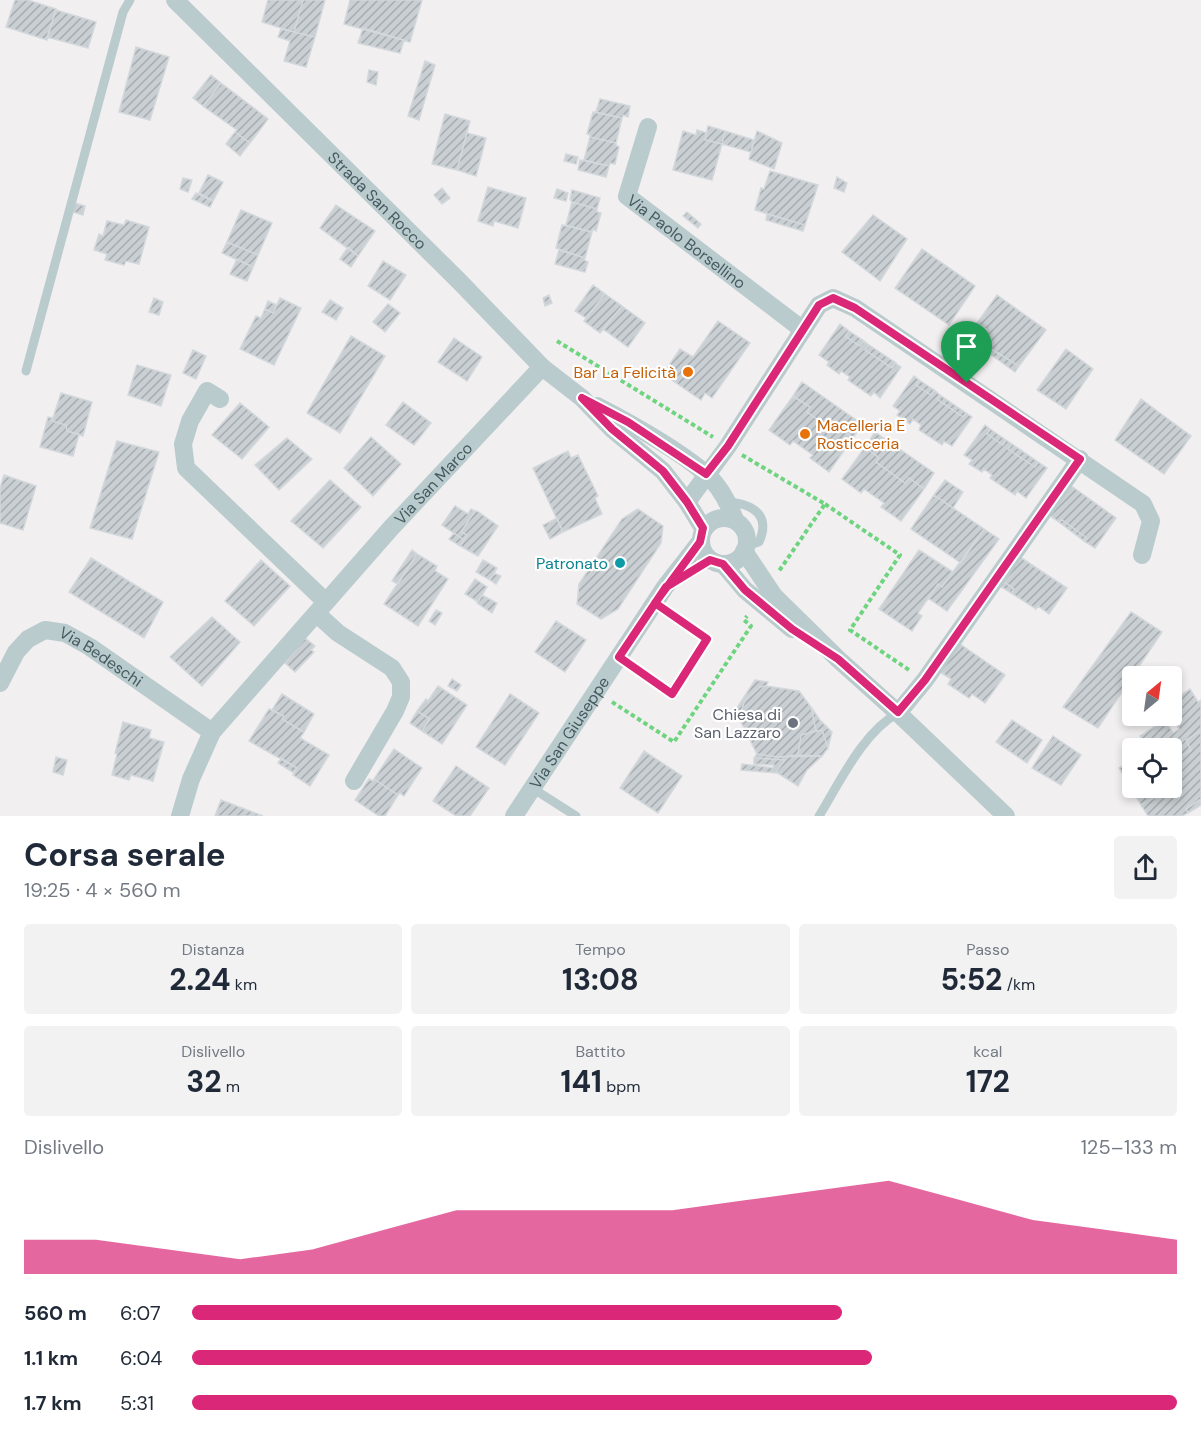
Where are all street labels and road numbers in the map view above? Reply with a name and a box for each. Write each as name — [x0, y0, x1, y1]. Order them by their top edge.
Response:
street label: Strada San Rocco — [323, 147, 431, 254]
street label: Via Paolo Borsellino — [623, 190, 750, 294]
street label: Via San Marco — [390, 438, 477, 529]
street label: Via Bedeschi — [55, 622, 147, 692]
street label: Via San Giuseppe — [525, 673, 614, 793]

